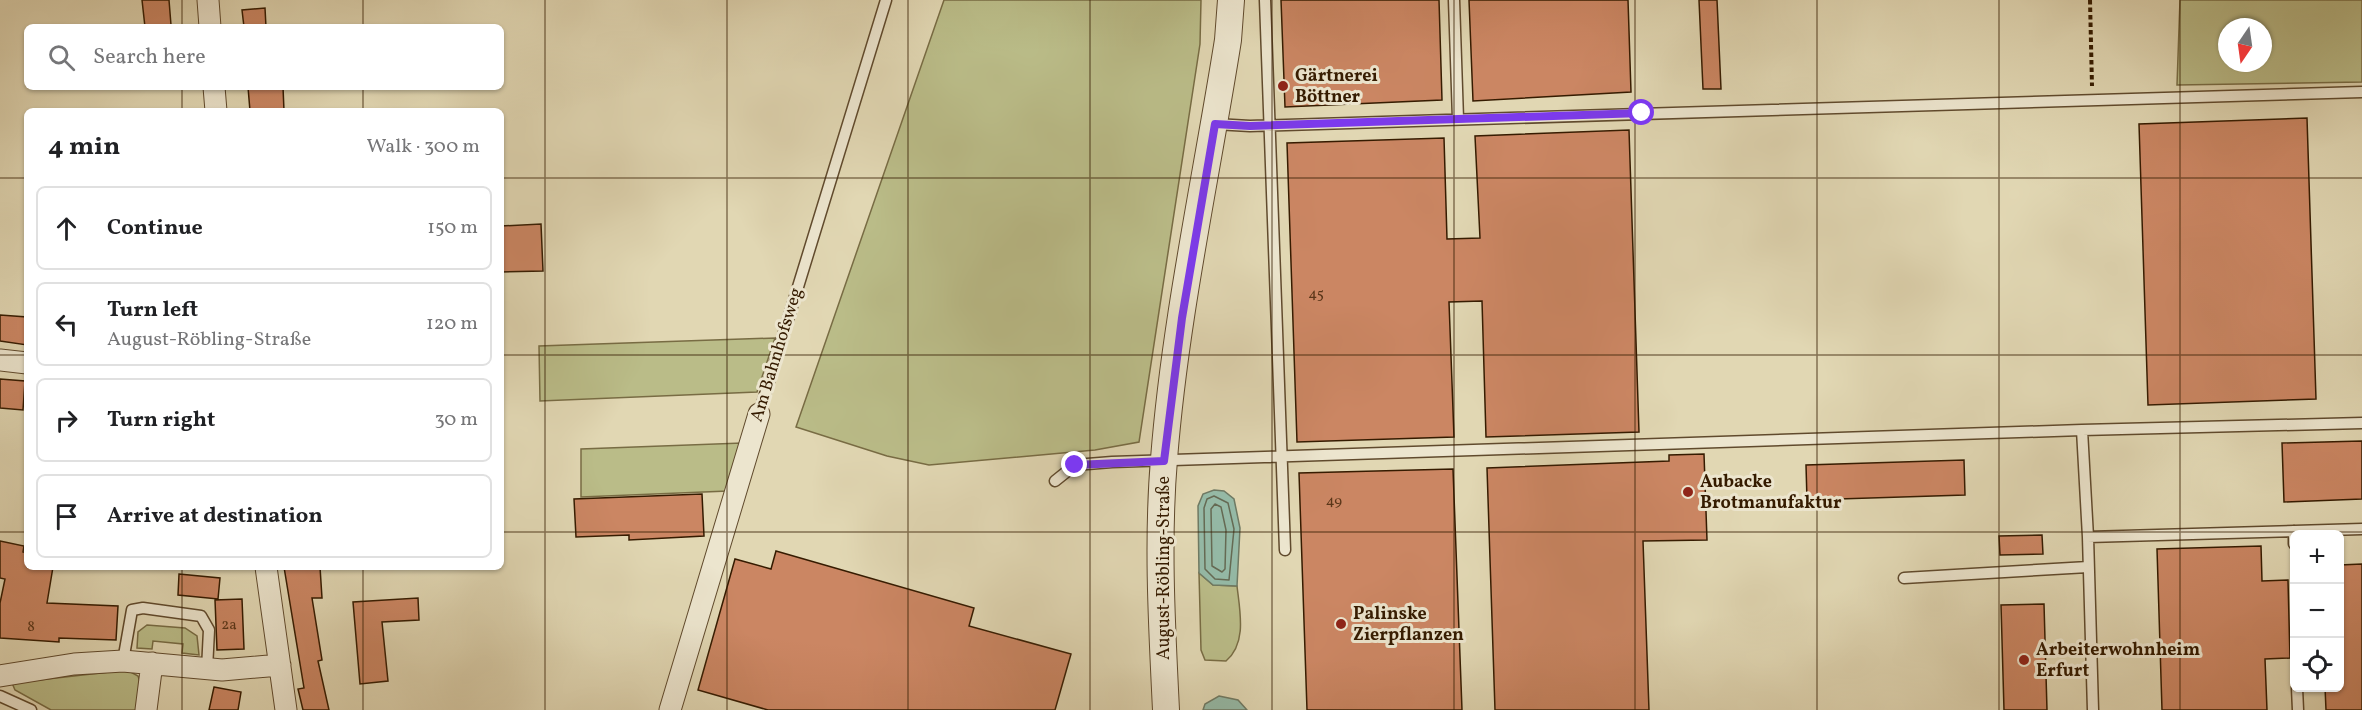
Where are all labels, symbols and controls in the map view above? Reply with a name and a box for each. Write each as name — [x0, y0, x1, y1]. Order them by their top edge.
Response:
north arrow — [2218, 18, 2272, 72]
search box — [24, 24, 504, 90]
icon: search — [45, 41, 78, 74]
text: Search here — [93, 42, 206, 73]
place label: Gärtnerei Böttner — [1295, 64, 1378, 110]
marker: Gärtnerei Böttner — [1276, 79, 1290, 93]
route start — [1628, 99, 1654, 125]
text: 4 min — [48, 129, 120, 165]
text: Walk · 300 m — [367, 133, 480, 161]
icon: ahead — [50, 212, 83, 245]
text: Continue — [107, 213, 203, 244]
text: 150 m — [427, 214, 478, 242]
house number: 45 — [1308, 284, 1324, 305]
street label: Am Bahnhofsweg — [745, 285, 809, 425]
text: Turn left — [107, 295, 198, 326]
icon: left — [50, 308, 83, 341]
text: 120 m — [426, 310, 478, 338]
text: August-Röbling-Straße — [107, 326, 311, 354]
icon: right — [50, 404, 83, 437]
text: Turn right — [107, 405, 215, 436]
text: 30 m — [434, 406, 478, 434]
route end — [1061, 451, 1087, 477]
place label: Aubacke Brotmanufaktur — [1700, 470, 1842, 516]
street label: August-Röbling-Straße — [1152, 476, 1177, 660]
marker: Aubacke Brotmanufaktur — [1681, 485, 1695, 499]
house number: 49 — [1326, 491, 1342, 512]
icon: arrive — [50, 500, 83, 533]
text: Arrive at destination — [107, 501, 323, 532]
map controls — [2290, 530, 2344, 692]
button: + — [2290, 530, 2344, 584]
button: − — [2290, 584, 2344, 638]
place label: Palinske Zierpflanzen — [1353, 602, 1464, 648]
house number: 2a — [221, 615, 237, 636]
house number: 8 — [27, 617, 35, 638]
marker: Palinske Zierpflanzen — [1334, 617, 1348, 631]
place label: Arbeiterwohnheim Erfurt — [2036, 638, 2200, 684]
button: locate — [2290, 638, 2344, 692]
marker: Arbeiterwohnheim Erfurt — [2017, 653, 2031, 667]

